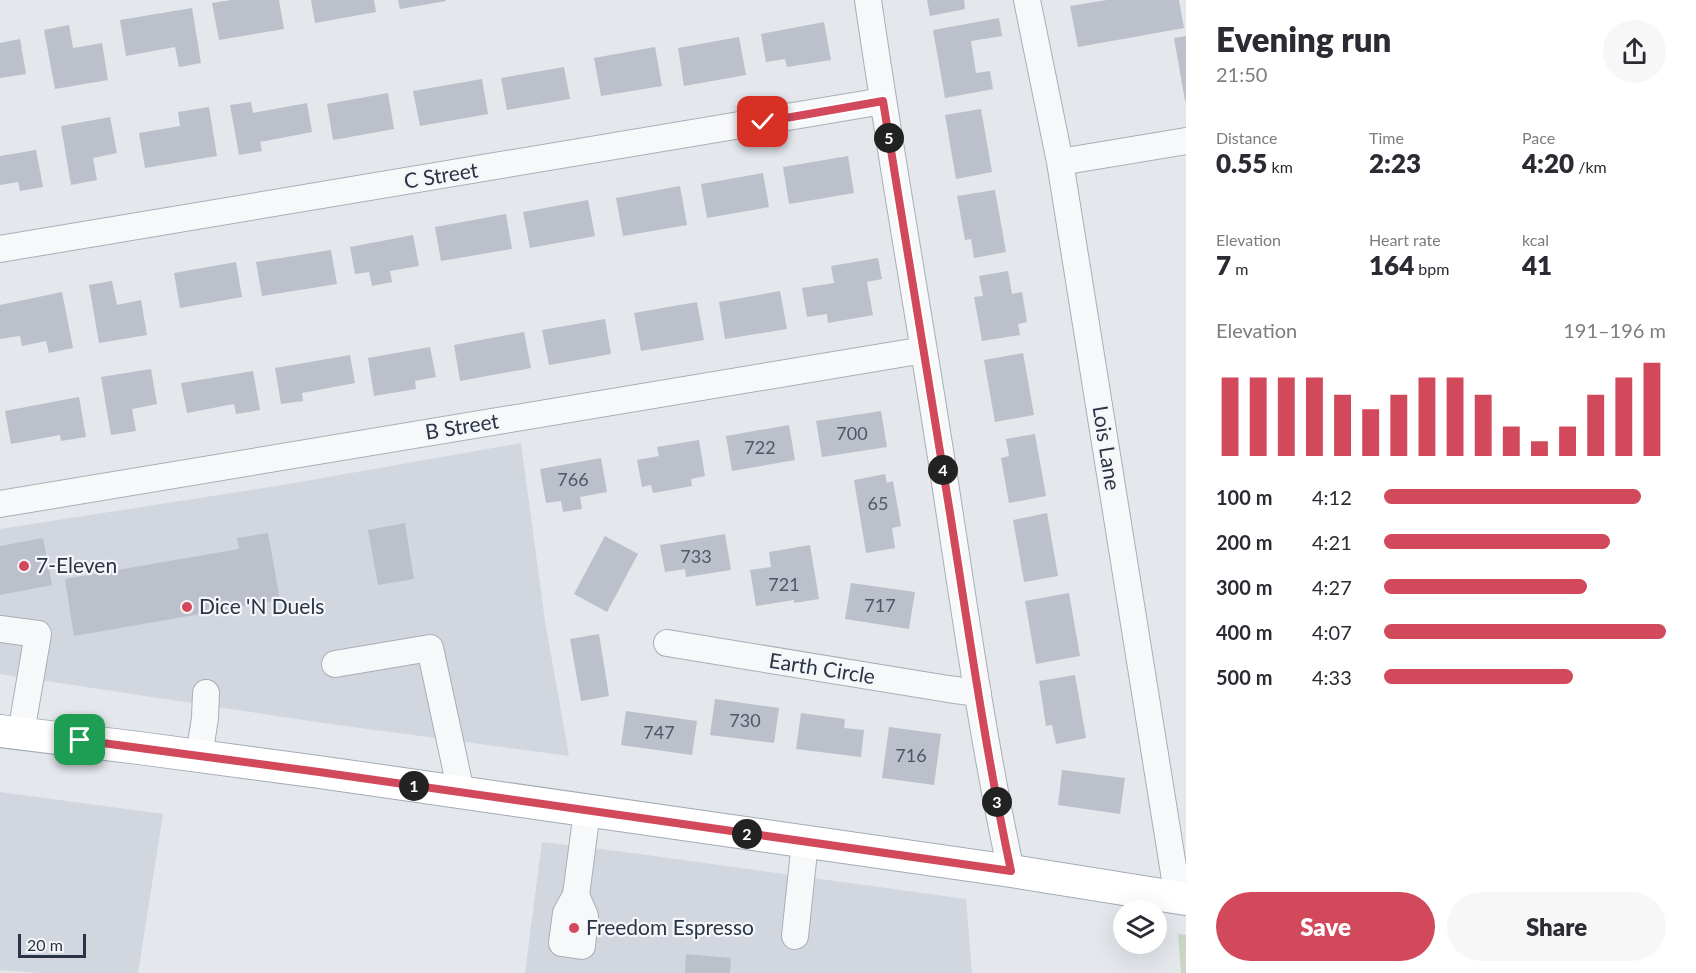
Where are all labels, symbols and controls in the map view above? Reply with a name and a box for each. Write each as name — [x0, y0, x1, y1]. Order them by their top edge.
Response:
text: Evening run — [1216, 19, 1391, 59]
button: share — [1603, 20, 1666, 83]
text: 21:50 — [1216, 62, 1267, 86]
pin — [737, 96, 788, 147]
icon: check — [746, 105, 779, 138]
pin: 5 — [874, 123, 904, 153]
text: 5 — [884, 128, 894, 147]
text: Distance — [1216, 128, 1277, 147]
text: Time — [1369, 128, 1404, 147]
text: Pace — [1522, 128, 1555, 147]
text: 0.55 — [1216, 147, 1267, 179]
text: 2:23 — [1369, 147, 1421, 179]
text: 4:20 — [1522, 147, 1574, 179]
street label: C Street — [402, 156, 480, 193]
text: km — [1267, 157, 1293, 176]
text: /km — [1574, 157, 1607, 176]
text: Elevation — [1216, 230, 1281, 249]
text: Heart rate — [1369, 230, 1441, 249]
text: kcal — [1522, 230, 1549, 249]
text: 7 — [1216, 249, 1231, 281]
text: 164 — [1369, 249, 1414, 281]
text: 41 — [1522, 249, 1552, 281]
text: m — [1231, 259, 1248, 278]
text: bpm — [1414, 259, 1449, 278]
text: Elevation — [1216, 318, 1297, 342]
text: 191–196 m — [1563, 318, 1666, 342]
street label: Lois Lane — [1088, 404, 1127, 492]
street label: B Street — [423, 407, 501, 444]
house number: 700 — [836, 422, 868, 444]
house number: 722 — [744, 436, 776, 458]
pin: 4 — [928, 455, 958, 485]
text: 4 — [938, 460, 948, 479]
house number: 766 — [557, 468, 589, 490]
text: 100 m — [1216, 485, 1272, 509]
text: 4:12 — [1312, 485, 1352, 509]
house number: 65 — [868, 492, 888, 514]
text: 200 m — [1216, 530, 1272, 554]
text: 4:21 — [1312, 530, 1352, 554]
house number: 733 — [680, 545, 712, 567]
place label: 7-Eleven — [36, 552, 117, 577]
marker: 7-Eleven — [17, 559, 31, 573]
house number: 721 — [768, 573, 800, 595]
text: 300 m — [1216, 575, 1272, 599]
text: 4:27 — [1312, 575, 1352, 599]
place label: Dice 'N Duels — [199, 593, 324, 618]
house number: 717 — [864, 594, 896, 616]
marker: Dice 'N Duels — [180, 600, 194, 614]
text: 400 m — [1216, 620, 1272, 644]
text: 4:07 — [1312, 620, 1352, 644]
street label: Earth Circle — [767, 647, 877, 688]
text: 500 m — [1216, 665, 1272, 689]
text: 4:33 — [1312, 665, 1352, 689]
house number: 730 — [729, 709, 761, 731]
pin — [54, 714, 105, 765]
house number: 747 — [643, 721, 675, 743]
icon: arrive — [63, 723, 96, 756]
house number: 716 — [895, 744, 927, 766]
pin: 1 — [399, 771, 429, 801]
text: 1 — [409, 776, 419, 795]
pin: 3 — [982, 787, 1012, 817]
text: 3 — [992, 792, 1002, 811]
pin: 2 — [732, 819, 762, 849]
text: 2 — [742, 824, 752, 843]
button: Save — [1216, 892, 1435, 961]
button: Share — [1447, 892, 1666, 961]
map controls — [1113, 900, 1167, 954]
button: layers — [1113, 900, 1167, 954]
place label: Freedom Espresso — [586, 914, 754, 939]
marker: Freedom Espresso — [567, 921, 581, 935]
scale bar — [18, 931, 86, 958]
text: 20 m — [27, 935, 63, 954]

